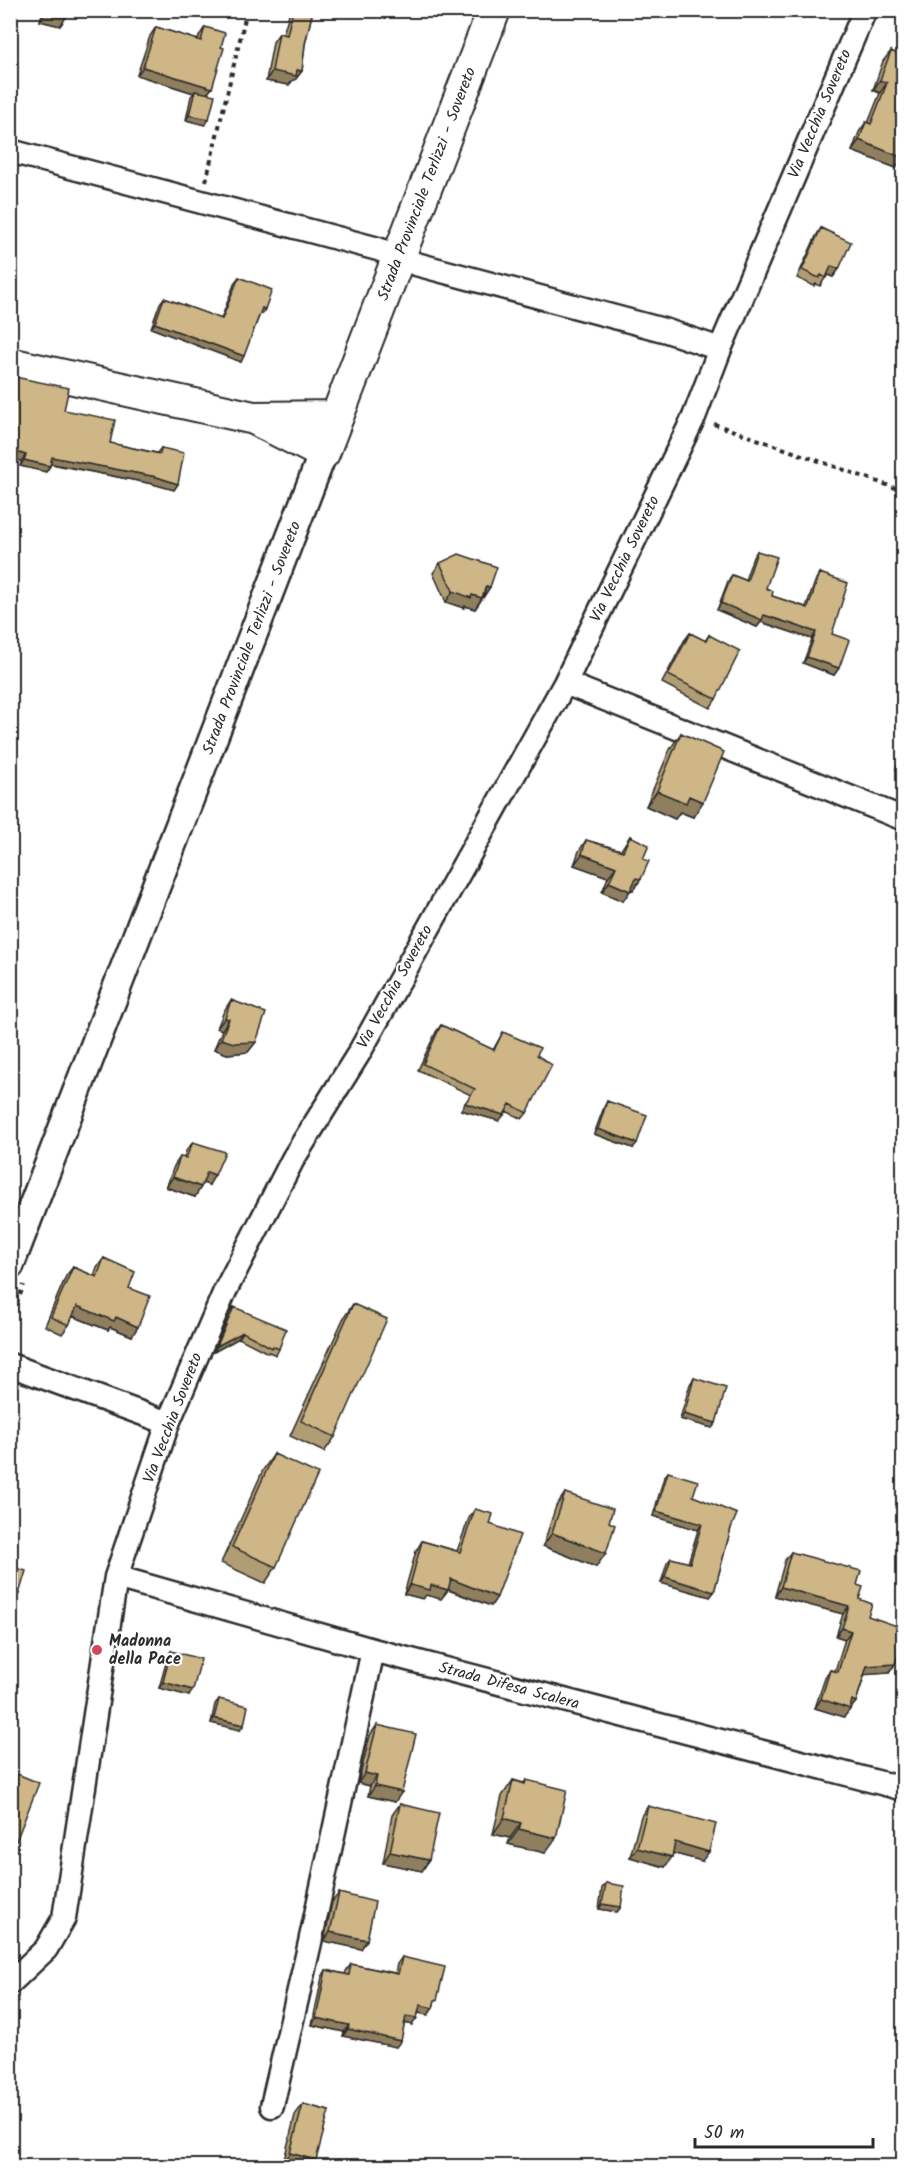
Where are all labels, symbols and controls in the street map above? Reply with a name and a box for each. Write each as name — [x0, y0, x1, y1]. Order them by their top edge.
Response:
street label: Via Vecchia Sovereto — [782, 46, 858, 182]
street label: Strada Provinciale Terlizzi - Sovereto — [371, 64, 483, 304]
street label: Via Vecchia Sovereto — [583, 491, 667, 627]
street label: Strada Provinciale Terlizzi - Sovereto — [196, 518, 308, 758]
street label: Via Vecchia Sovereto — [351, 921, 439, 1053]
street label: Via Vecchia Sovereto — [137, 1349, 209, 1487]
place label: Madonna della Pace — [109, 1629, 181, 1672]
marker: Madonna della Pace — [90, 1643, 104, 1657]
street label: Strada Difesa Scalera — [436, 1655, 582, 1717]
scale bar — [695, 2111, 874, 2149]
text: 50 m — [704, 2119, 744, 2148]

